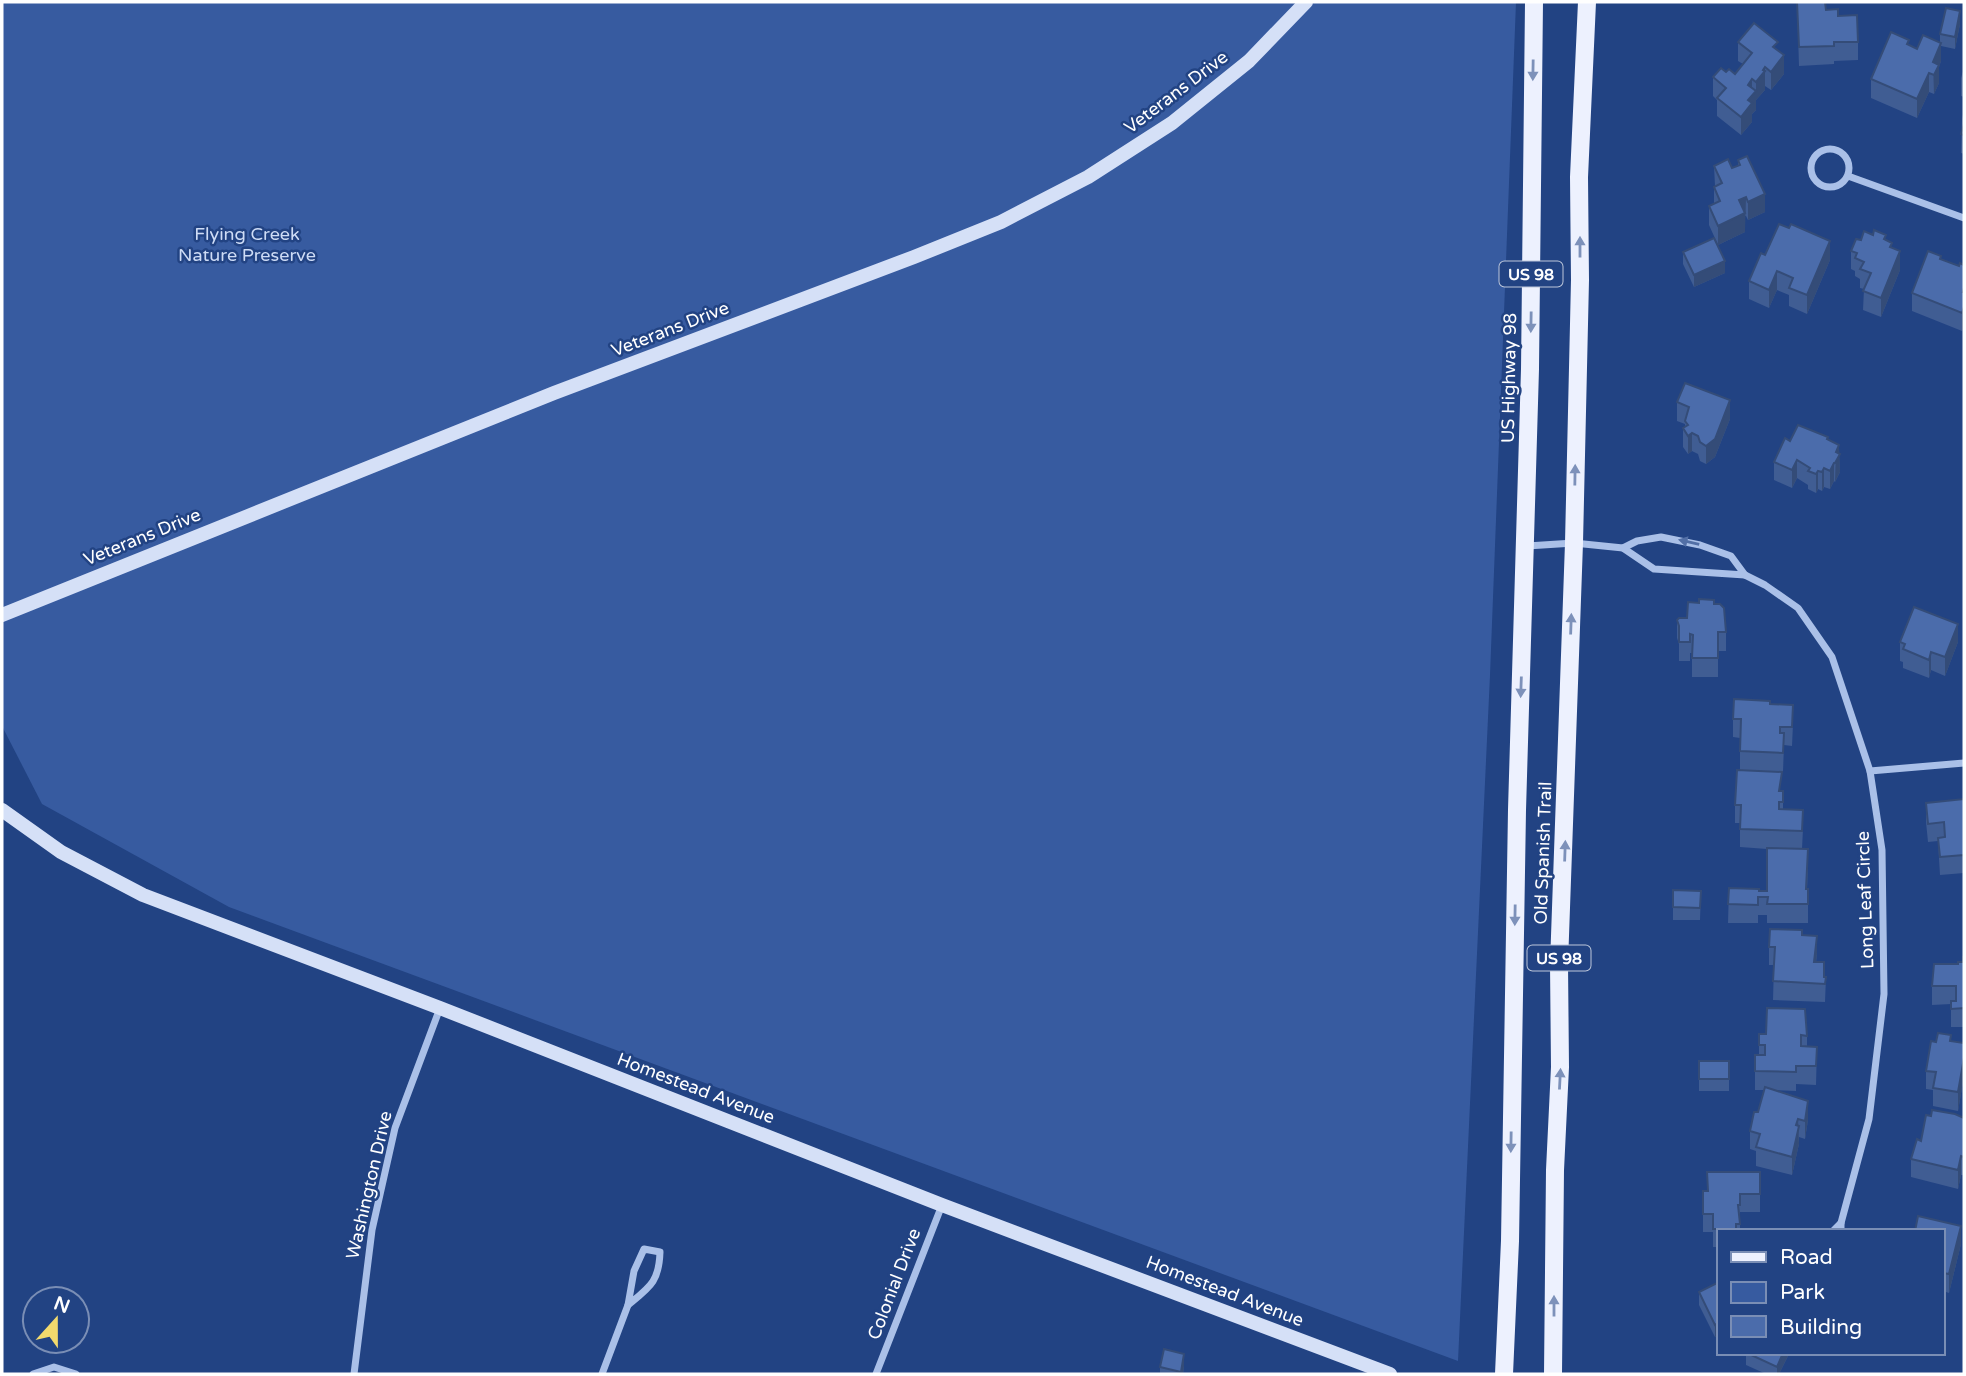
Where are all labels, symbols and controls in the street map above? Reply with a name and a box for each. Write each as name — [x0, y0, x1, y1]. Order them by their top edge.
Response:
street label: Veterans Drive — [1120, 46, 1232, 138]
one-way arrow — [1527, 59, 1539, 81]
park label: Flying Creek Nature Preserve — [178, 223, 316, 266]
one-way arrow — [1574, 236, 1586, 258]
road number: US 98 — [1500, 262, 1562, 286]
street label: Veterans Drive — [608, 296, 732, 362]
one-way arrow — [1525, 311, 1537, 333]
street label: US Highway 98 — [1497, 313, 1521, 443]
one-way arrow — [1570, 463, 1581, 485]
street label: Veterans Drive — [80, 504, 204, 570]
one-way arrow — [1677, 536, 1699, 547]
one-way arrow — [1566, 613, 1577, 635]
one-way arrow — [1515, 676, 1527, 698]
street label: Old Spanish Trail — [1530, 781, 1556, 925]
street label: Long Leaf Circle — [1852, 831, 1878, 969]
one-way arrow — [1559, 840, 1570, 862]
one-way arrow — [1509, 904, 1521, 926]
road number: US 98 — [1528, 946, 1590, 970]
street label: Homestead Avenue — [614, 1048, 778, 1128]
one-way arrow — [1554, 1067, 1565, 1089]
street label: Washington Drive — [341, 1109, 397, 1261]
one-way arrow — [1505, 1131, 1517, 1153]
street label: Colonial Drive — [863, 1225, 925, 1343]
legend — [1717, 1229, 1945, 1355]
text: Road — [1780, 1245, 1833, 1270]
street label: Homestead Avenue — [1143, 1251, 1307, 1331]
text: Park — [1780, 1280, 1825, 1305]
north arrow — [21, 1285, 91, 1355]
text: N — [51, 1292, 73, 1318]
one-way arrow — [1548, 1295, 1560, 1317]
text: Building — [1780, 1315, 1862, 1340]

